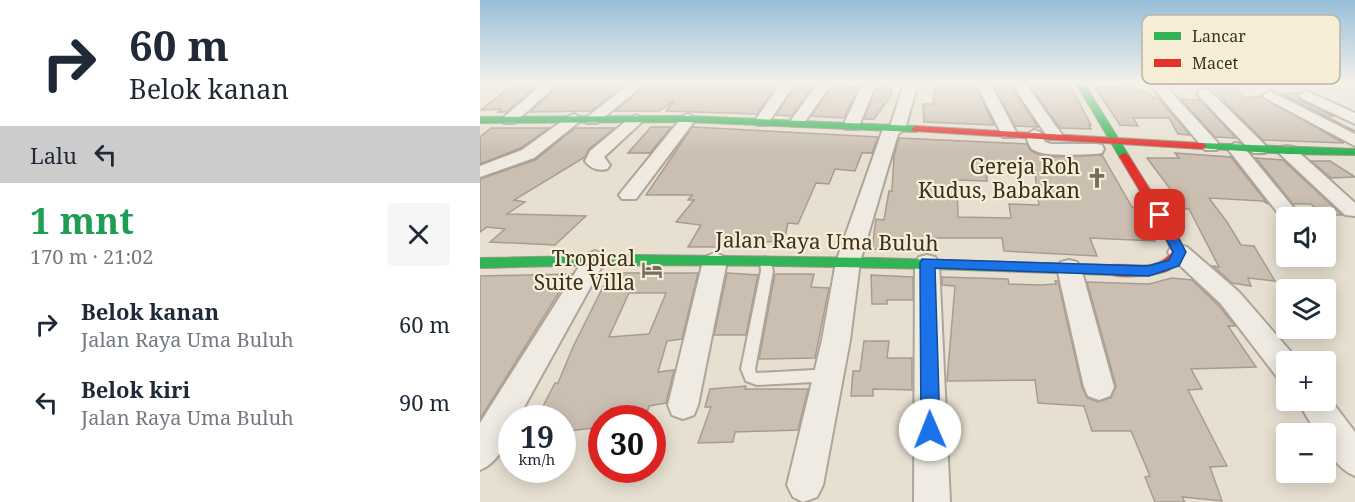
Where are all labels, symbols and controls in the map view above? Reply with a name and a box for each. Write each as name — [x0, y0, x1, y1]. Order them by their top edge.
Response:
legend — [1142, 15, 1340, 84]
text: 60 m — [129, 16, 229, 73]
icon: right — [30, 24, 108, 102]
text: Lancar — [1192, 25, 1246, 47]
text: Macet — [1192, 52, 1238, 74]
text: Belok kanan — [129, 70, 289, 107]
icon: left — [89, 138, 122, 171]
text: Lalu — [30, 140, 77, 170]
place label: Gereja Roh Kudus, Babakan — [918, 152, 1080, 204]
church icon: Gereja Roh Kudus, Babakan — [1085, 166, 1109, 190]
pin — [1134, 189, 1185, 240]
text: 1 mnt — [30, 196, 134, 245]
icon: arrive — [1143, 198, 1176, 231]
button: close — [387, 203, 450, 266]
map controls — [1276, 207, 1336, 483]
button: sound — [1276, 207, 1336, 267]
street label: Jalan Raya Uma Buluh — [714, 225, 939, 257]
text: 170 m · 21:02 — [30, 243, 153, 270]
place label: Tropical Suite Villa — [534, 244, 635, 296]
hotel icon: Tropical Suite Villa — [640, 258, 664, 282]
button: layers — [1276, 279, 1336, 339]
text: Belok kanan — [81, 296, 219, 326]
icon: right — [30, 308, 63, 341]
text: 60 m — [399, 309, 450, 339]
text: Jalan Raya Uma Buluh — [81, 326, 294, 353]
button: + — [1276, 351, 1336, 411]
text: Belok kiri — [81, 374, 190, 404]
icon: left — [30, 386, 63, 419]
text: 90 m — [399, 387, 450, 417]
position arrow — [898, 398, 962, 462]
text: Jalan Raya Uma Buluh — [81, 404, 294, 431]
speed limit sign: 30 — [588, 405, 666, 483]
text: 19 — [520, 416, 554, 457]
button: − — [1276, 423, 1336, 483]
text: km/h — [519, 449, 555, 469]

